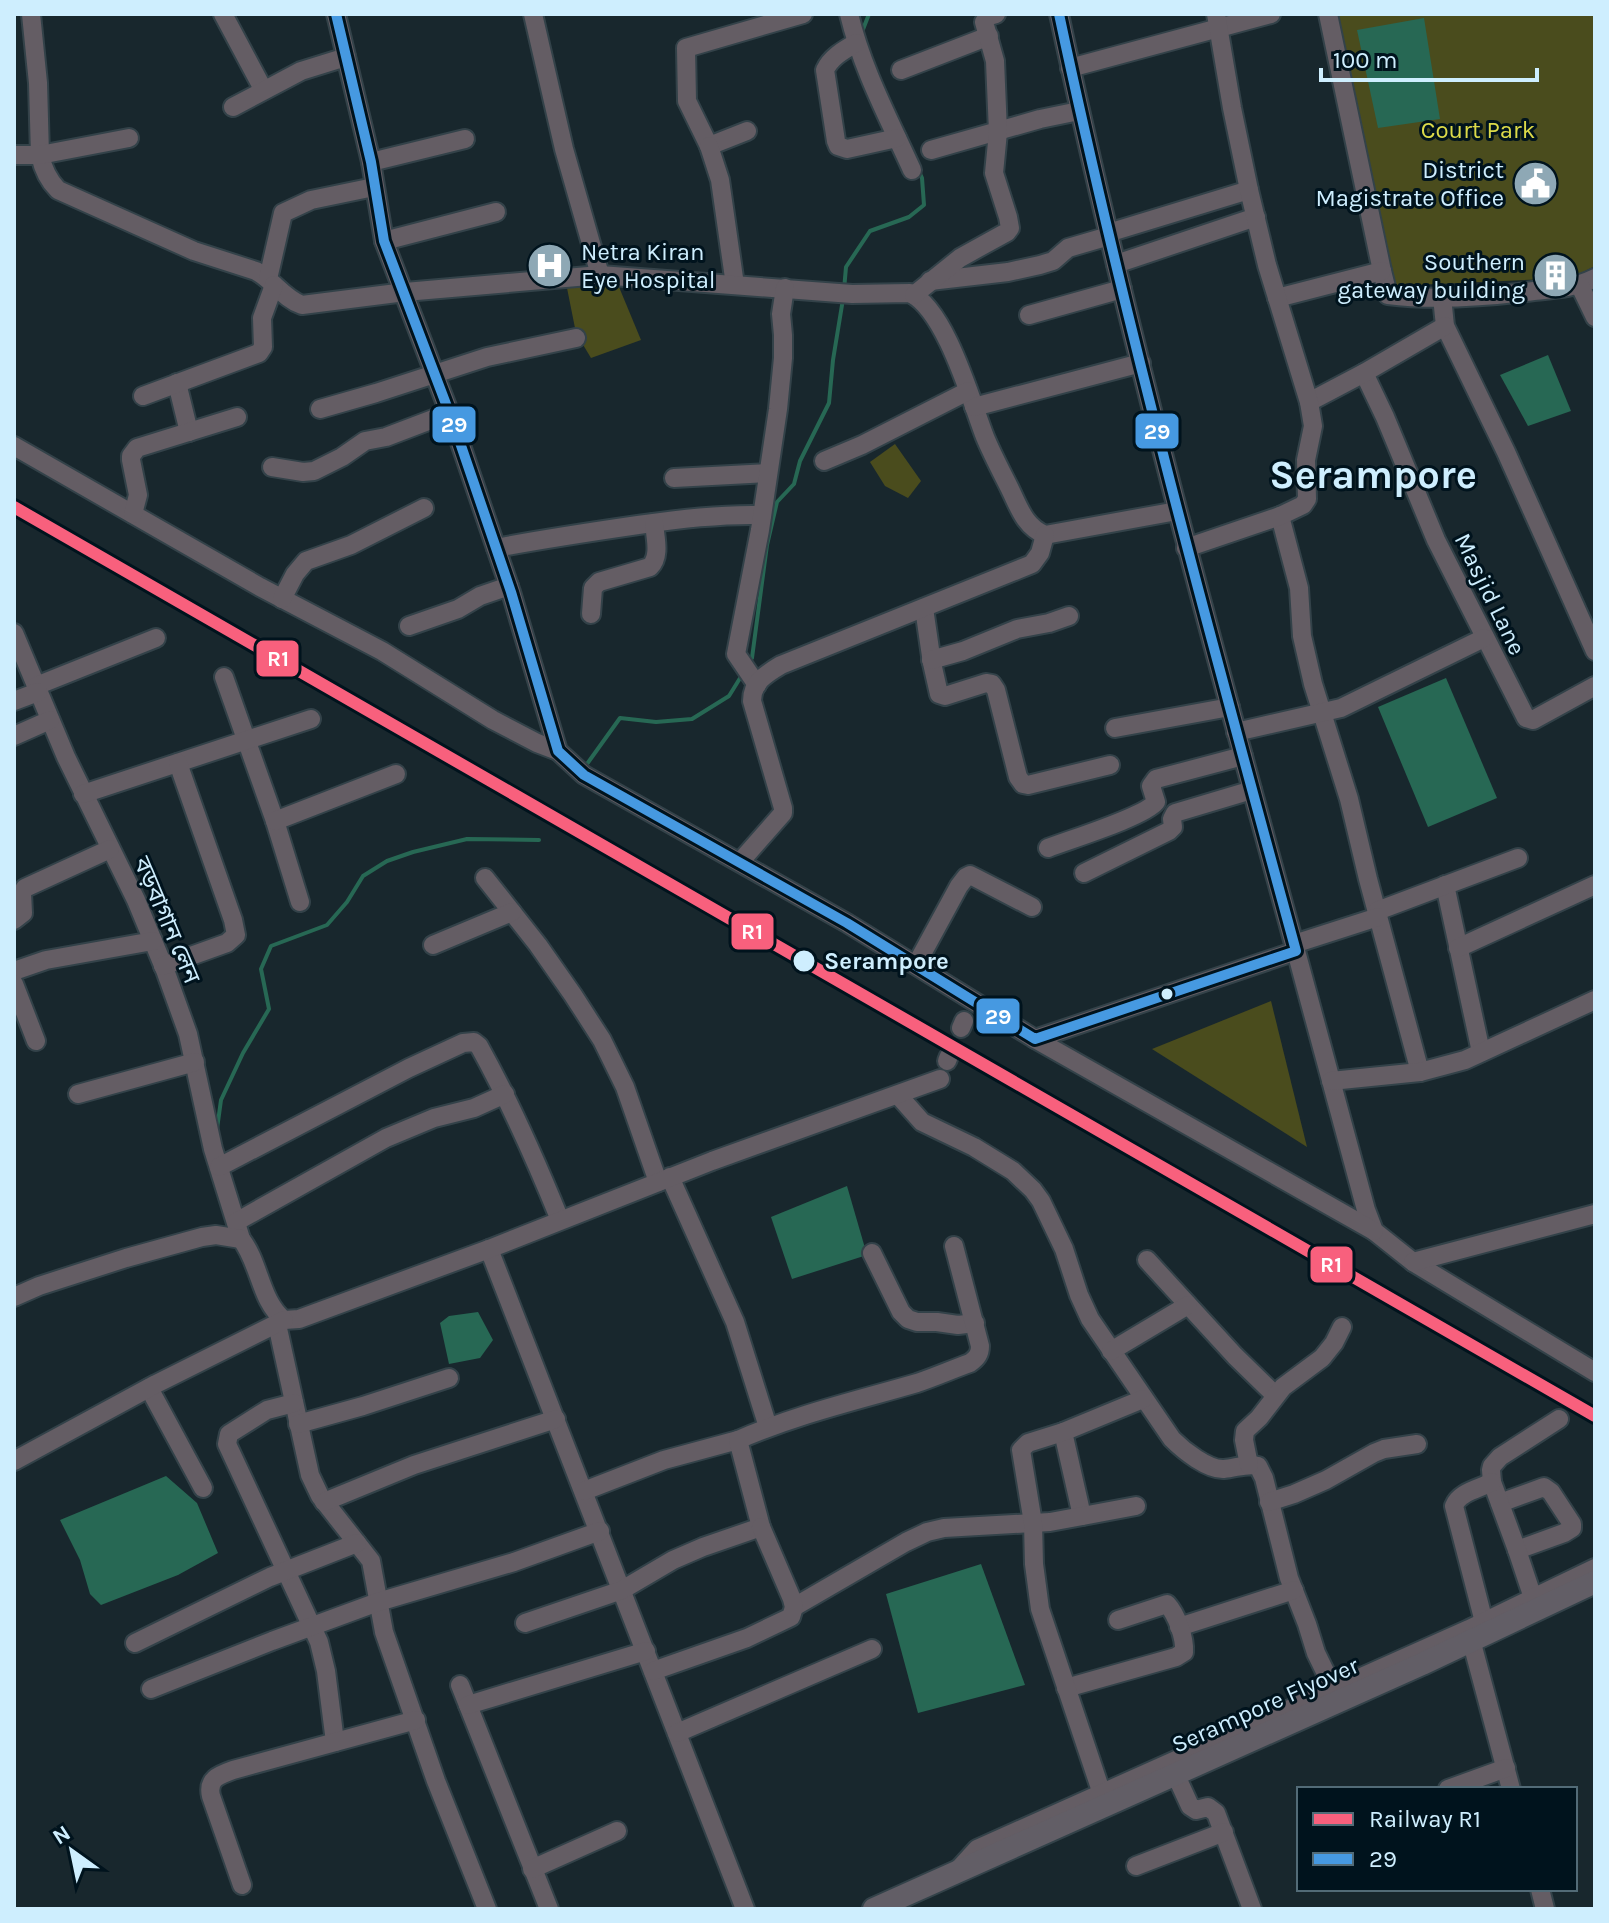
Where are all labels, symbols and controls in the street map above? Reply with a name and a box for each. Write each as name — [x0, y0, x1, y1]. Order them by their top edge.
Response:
scale bar — [1321, 32, 1537, 82]
text: 100 m — [1333, 46, 1398, 74]
park label: Court Park — [1421, 116, 1535, 144]
place label: District Magistrate Office — [1315, 156, 1504, 212]
public building icon: District Magistrate Office — [1511, 160, 1559, 208]
place label: Netra Kiran Eye Hospital — [581, 238, 716, 294]
hospital icon: Netra Kiran Eye Hospital — [526, 242, 574, 290]
place label: Southern gateway building — [1337, 248, 1525, 304]
building icon: Southern gateway building — [1532, 252, 1580, 300]
line badge: 29 — [431, 405, 477, 444]
text: 29 — [441, 412, 467, 438]
line badge: 29 — [1134, 412, 1180, 450]
text: 29 — [1144, 419, 1170, 445]
district label: Serampore — [1269, 451, 1477, 498]
street label: Masjid Lane — [1448, 529, 1532, 659]
line badge: R1 — [255, 639, 300, 678]
text: R1 — [267, 646, 289, 672]
street label: বড়বাগান লেন — [127, 852, 206, 988]
line badge: R1 — [730, 912, 775, 951]
text: R1 — [741, 919, 763, 945]
place label: Serampore — [824, 947, 949, 975]
marker: Serampore — [791, 948, 817, 974]
unlabelled marker — [1159, 986, 1175, 1002]
line badge: 29 — [975, 997, 1021, 1035]
text: 29 — [985, 1004, 1011, 1030]
line badge: R1 — [1309, 1245, 1354, 1284]
text: R1 — [1320, 1252, 1342, 1278]
street label: Serampore Flyover — [1167, 1651, 1363, 1759]
legend — [1297, 1787, 1577, 1891]
text: Railway R1 — [1369, 1805, 1481, 1833]
north arrow — [32, 1811, 112, 1891]
text: N — [48, 1820, 75, 1850]
text: 29 — [1369, 1845, 1397, 1873]

